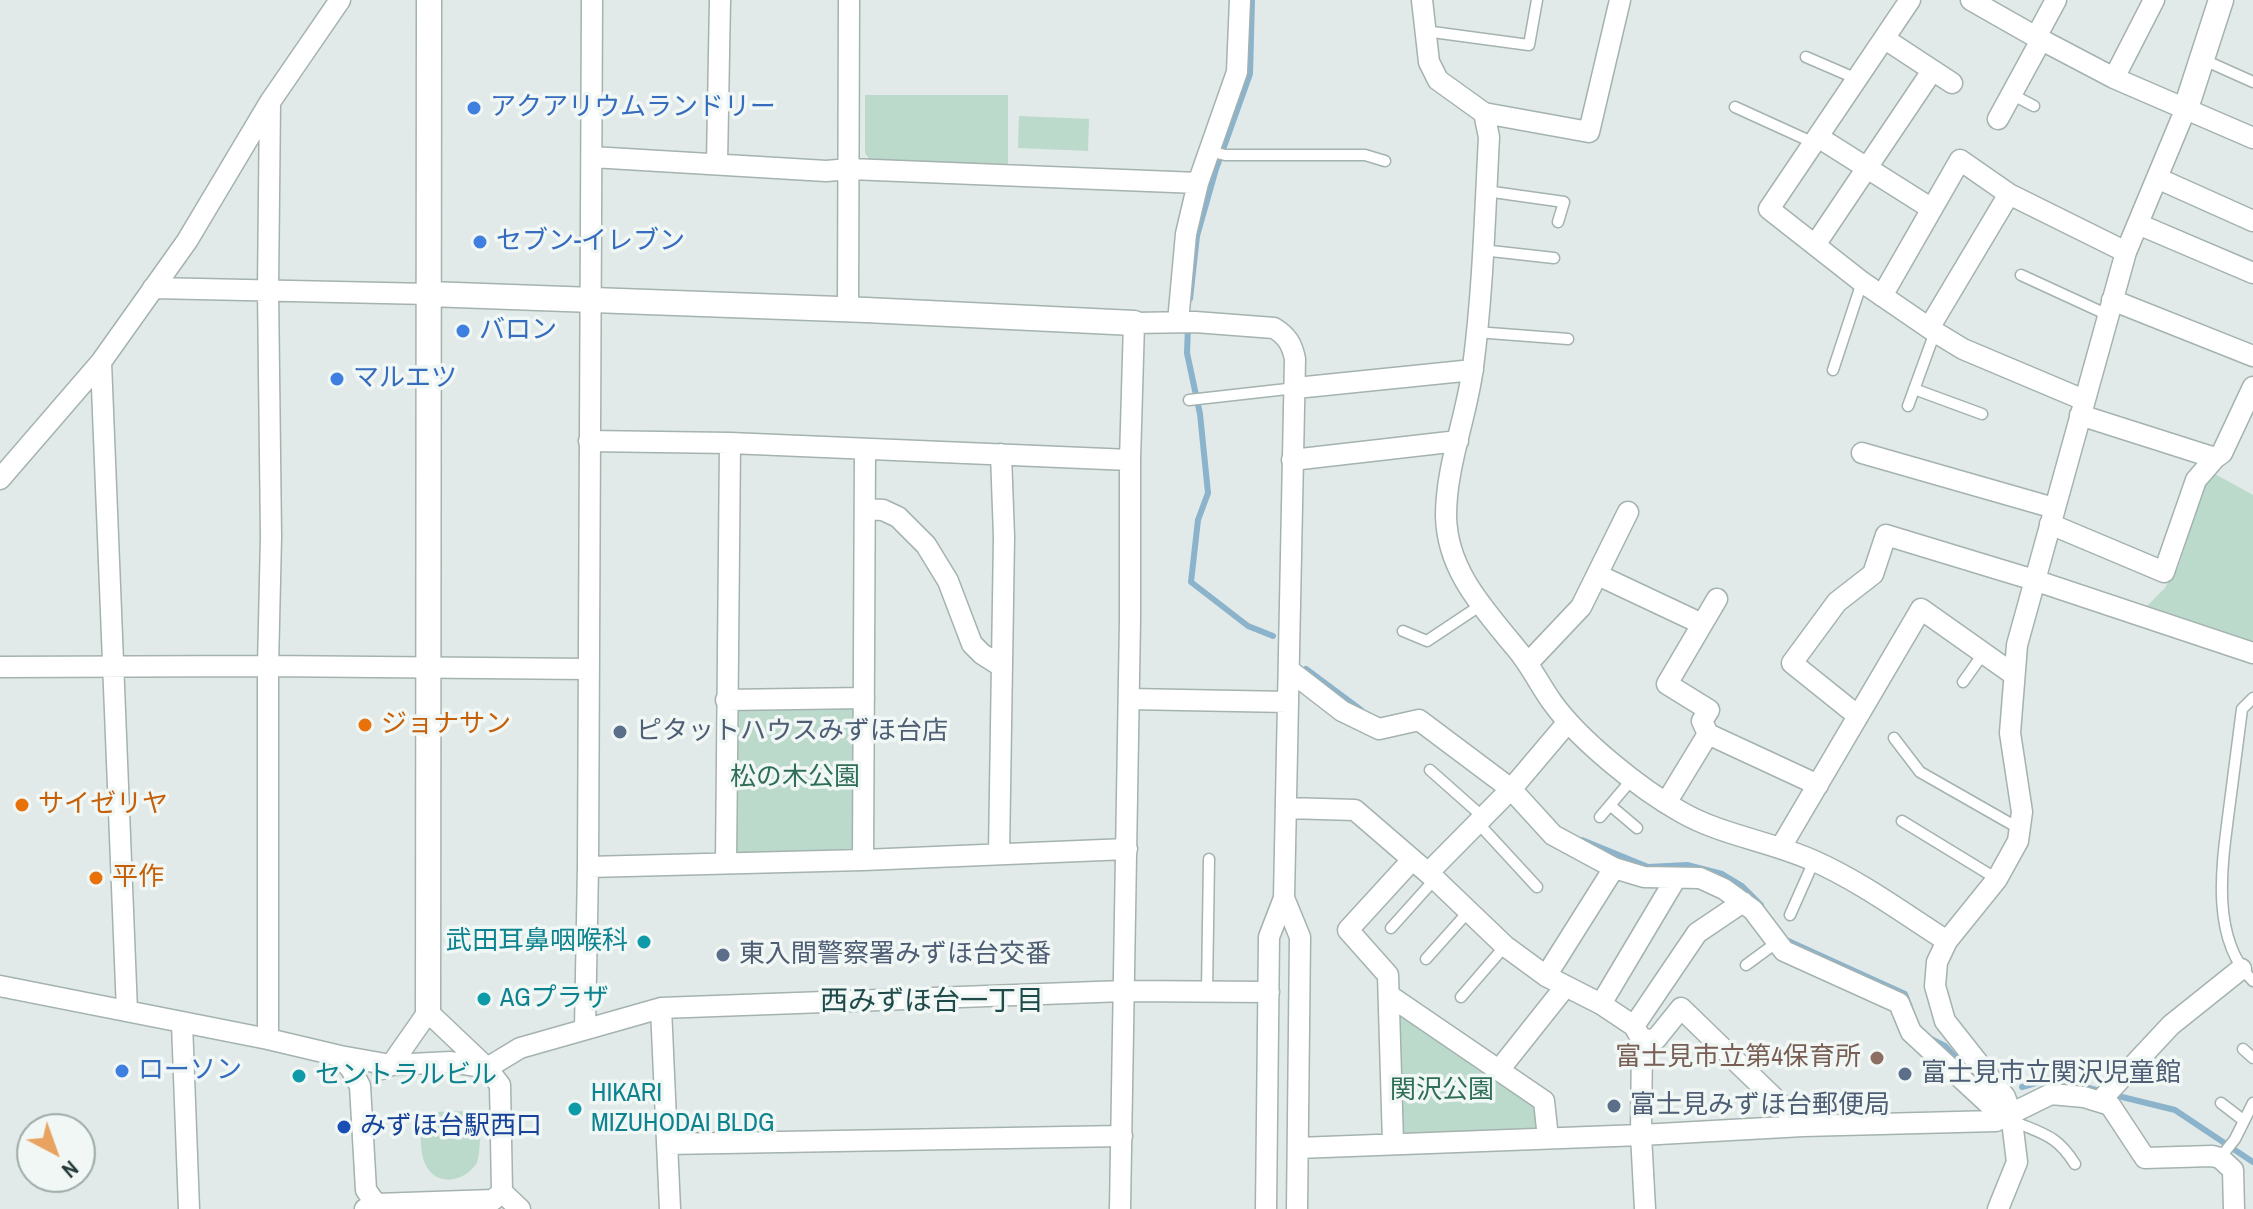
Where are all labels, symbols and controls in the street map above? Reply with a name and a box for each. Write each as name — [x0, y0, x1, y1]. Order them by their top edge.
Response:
place label: アクアリウムランドリー — [490, 92, 776, 124]
marker: アクアリウムランドリー — [465, 99, 483, 117]
place label: セブン-イレブン — [496, 226, 685, 258]
marker: セブン-イレブン — [471, 233, 489, 251]
place label: バロン — [479, 315, 557, 347]
marker: バロン — [454, 322, 472, 340]
place label: マルエツ — [353, 363, 457, 395]
marker: マルエツ — [328, 370, 346, 388]
place label: ジョナサン — [381, 709, 511, 741]
marker: ジョナサン — [356, 716, 374, 734]
place label: ピタットハウスみずほ台店 — [636, 716, 948, 748]
marker: ピタットハウスみずほ台店 — [611, 723, 629, 741]
park label: 松の木公園 — [730, 762, 860, 794]
place label: サイゼリヤ — [38, 789, 168, 821]
marker: サイゼリヤ — [13, 796, 31, 814]
place label: 平作 — [112, 862, 164, 894]
marker: 平作 — [87, 869, 105, 887]
place label: 武田耳鼻咽喉科 — [446, 926, 628, 958]
marker: 武田耳鼻咽喉科 — [635, 933, 653, 951]
place label: 東入間警察署みずほ台交番 — [739, 939, 1051, 971]
marker: 東入間警察署みずほ台交番 — [714, 946, 732, 964]
place label: AGプラザ — [500, 983, 609, 1015]
district label: 西みずほ台一丁目 — [820, 985, 1044, 1019]
marker: AGプラザ — [475, 990, 493, 1008]
place label: 富士見市立第4保育所 — [1615, 1042, 1861, 1074]
marker: 富士見市立第4保育所 — [1868, 1049, 1886, 1067]
place label: ローソン — [138, 1055, 242, 1087]
place label: 富士見市立関沢児童館 — [1921, 1058, 2181, 1090]
place label: セントラルビル — [315, 1060, 497, 1092]
marker: ローソン — [113, 1062, 131, 1080]
marker: 富士見市立関沢児童館 — [1896, 1065, 1914, 1083]
marker: セントラルビル — [290, 1067, 308, 1085]
park label: 関沢公園 — [1390, 1075, 1494, 1107]
place label: HIKARI MIZUHODAI BLDG — [591, 1078, 775, 1140]
place label: 富士見みずほ台郵便局 — [1630, 1090, 1890, 1122]
marker: 富士見みずほ台郵便局 — [1605, 1097, 1623, 1115]
marker: HIKARI MIZUHODAI BLDG — [566, 1100, 584, 1118]
place label: みずほ台駅西口 — [360, 1111, 542, 1143]
north arrow — [16, 1113, 96, 1193]
marker: みずほ台駅西口 — [335, 1118, 353, 1136]
text: N — [56, 1154, 85, 1185]

